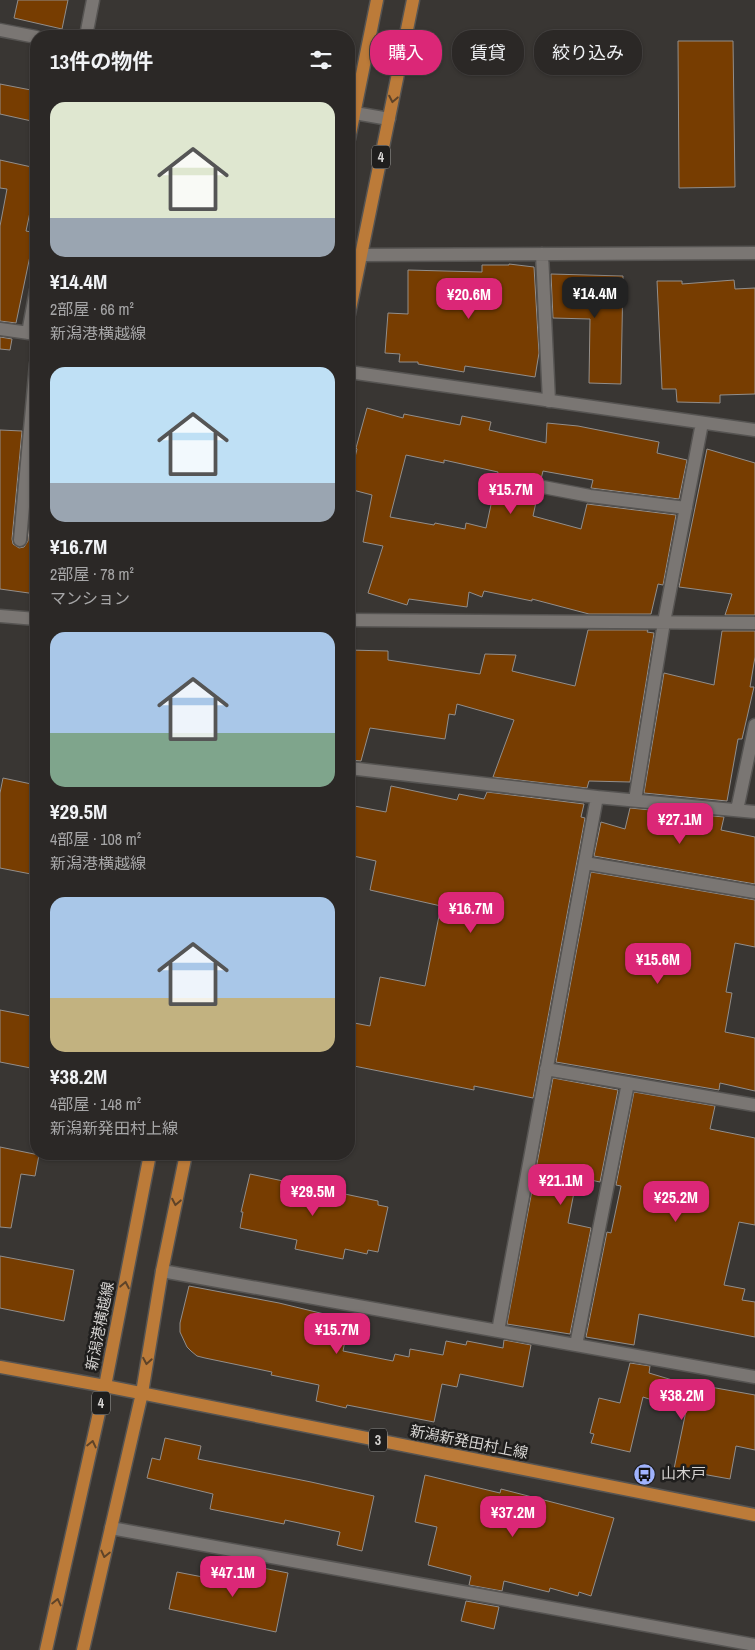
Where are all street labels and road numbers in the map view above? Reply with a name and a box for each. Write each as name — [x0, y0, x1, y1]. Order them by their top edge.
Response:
road number: 4 — [372, 146, 390, 168]
street label: 新潟港横越線 — [81, 1280, 118, 1372]
road number: 4 — [92, 1392, 110, 1415]
street label: 新潟新発田村上線 — [408, 1420, 530, 1463]
road number: 3 — [369, 1428, 387, 1452]

